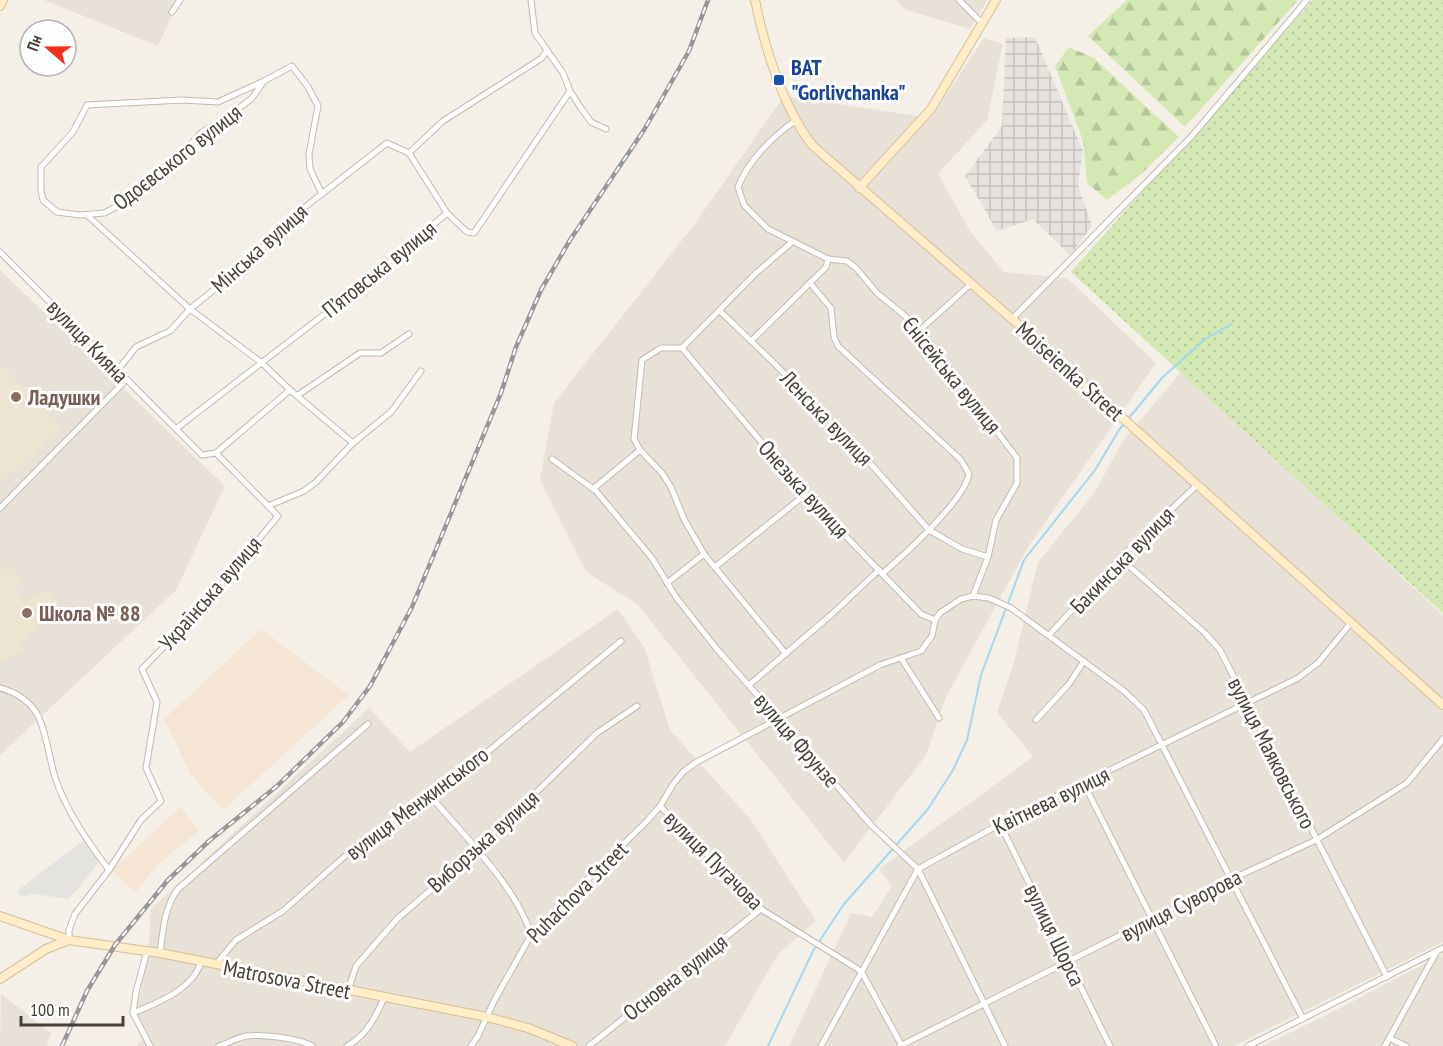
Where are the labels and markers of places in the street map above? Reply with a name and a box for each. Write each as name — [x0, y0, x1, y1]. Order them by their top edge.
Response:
place label: BAT "Gorlivchanka" — [791, 53, 906, 106]
marker: BAT "Gorlivchanka" — [772, 73, 786, 87]
place label: Ладушки — [27, 383, 100, 411]
marker: Ладушки — [9, 390, 23, 404]
place label: Школа № 88 — [39, 599, 141, 627]
marker: Школа № 88 — [20, 606, 34, 620]

